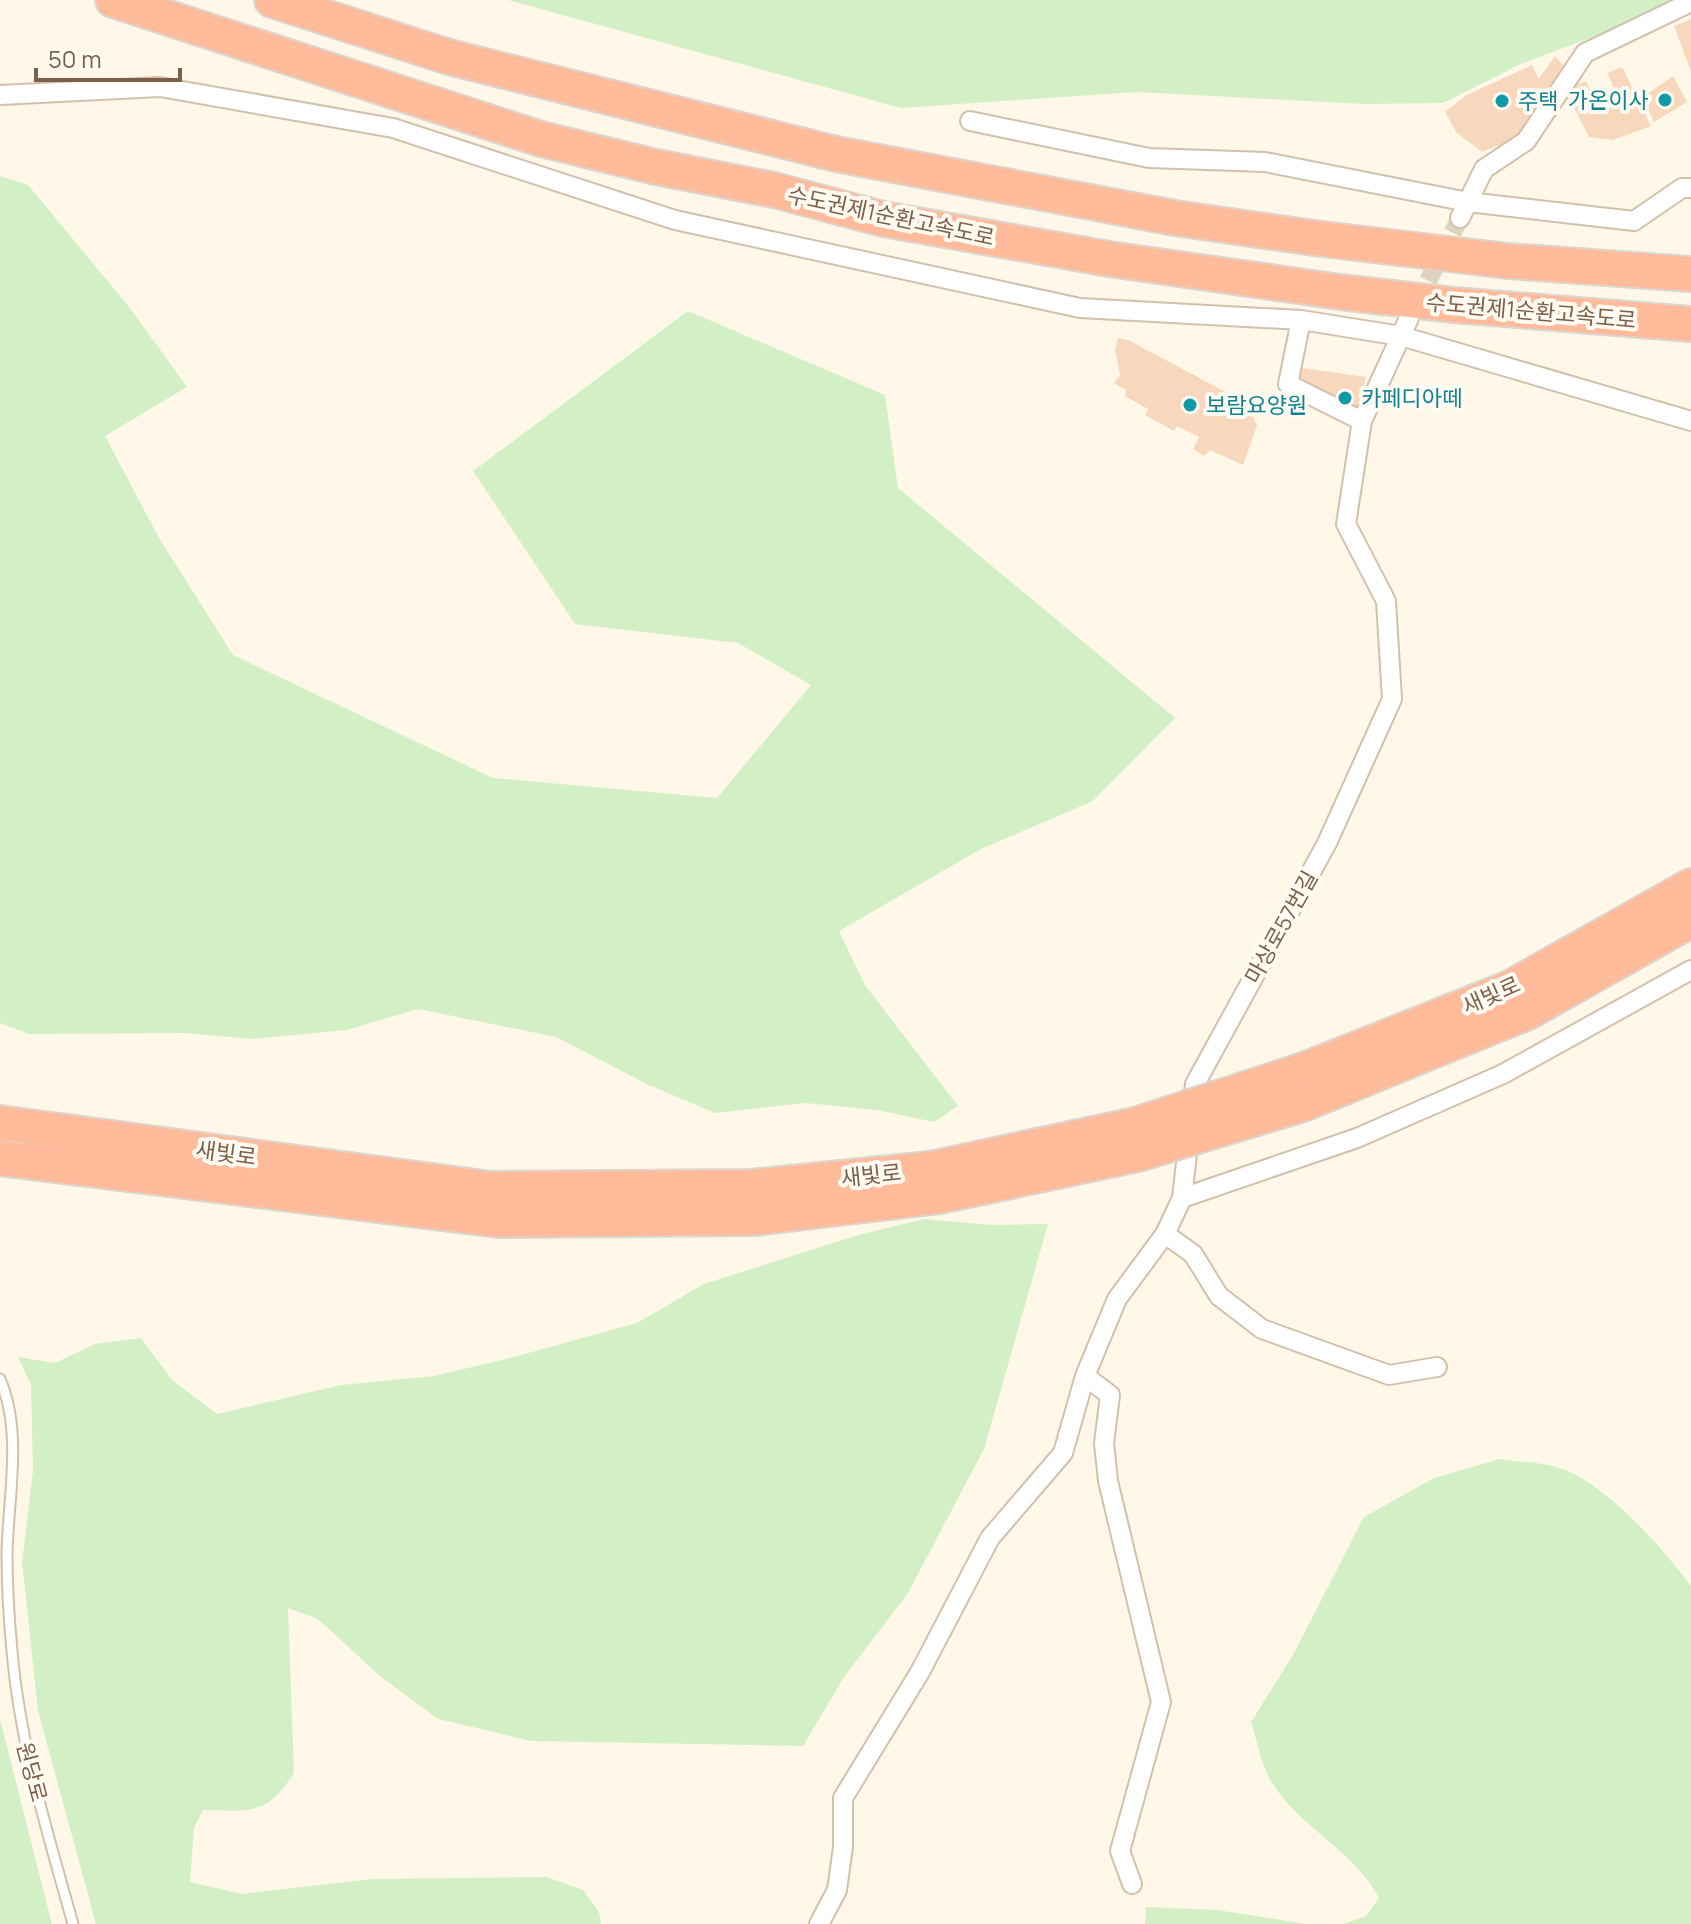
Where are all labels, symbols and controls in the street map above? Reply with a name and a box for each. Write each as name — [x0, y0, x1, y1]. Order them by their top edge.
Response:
scale bar — [36, 32, 180, 82]
text: 50 m — [48, 42, 102, 75]
place label: 가온이사 — [1568, 85, 1649, 115]
place label: 주택 — [1518, 86, 1558, 116]
marker: 가온이사 — [1656, 91, 1674, 109]
marker: 주택 — [1493, 92, 1511, 110]
street label: 수도권제1순환고속도로 — [785, 179, 997, 253]
street label: 수도권제1순환고속도로 — [1425, 287, 1637, 335]
place label: 카페디아떼 — [1361, 383, 1462, 413]
marker: 카페디아떼 — [1336, 389, 1354, 407]
place label: 보람요양원 — [1206, 390, 1307, 420]
marker: 보람요양원 — [1181, 396, 1199, 414]
street label: 마상로57번길 — [1238, 865, 1324, 989]
street label: 새빛로 — [1457, 969, 1525, 1021]
street label: 새빛로 — [194, 1134, 258, 1172]
street label: 새빛로 — [839, 1157, 903, 1193]
street label: 원당로 — [10, 1739, 54, 1805]

